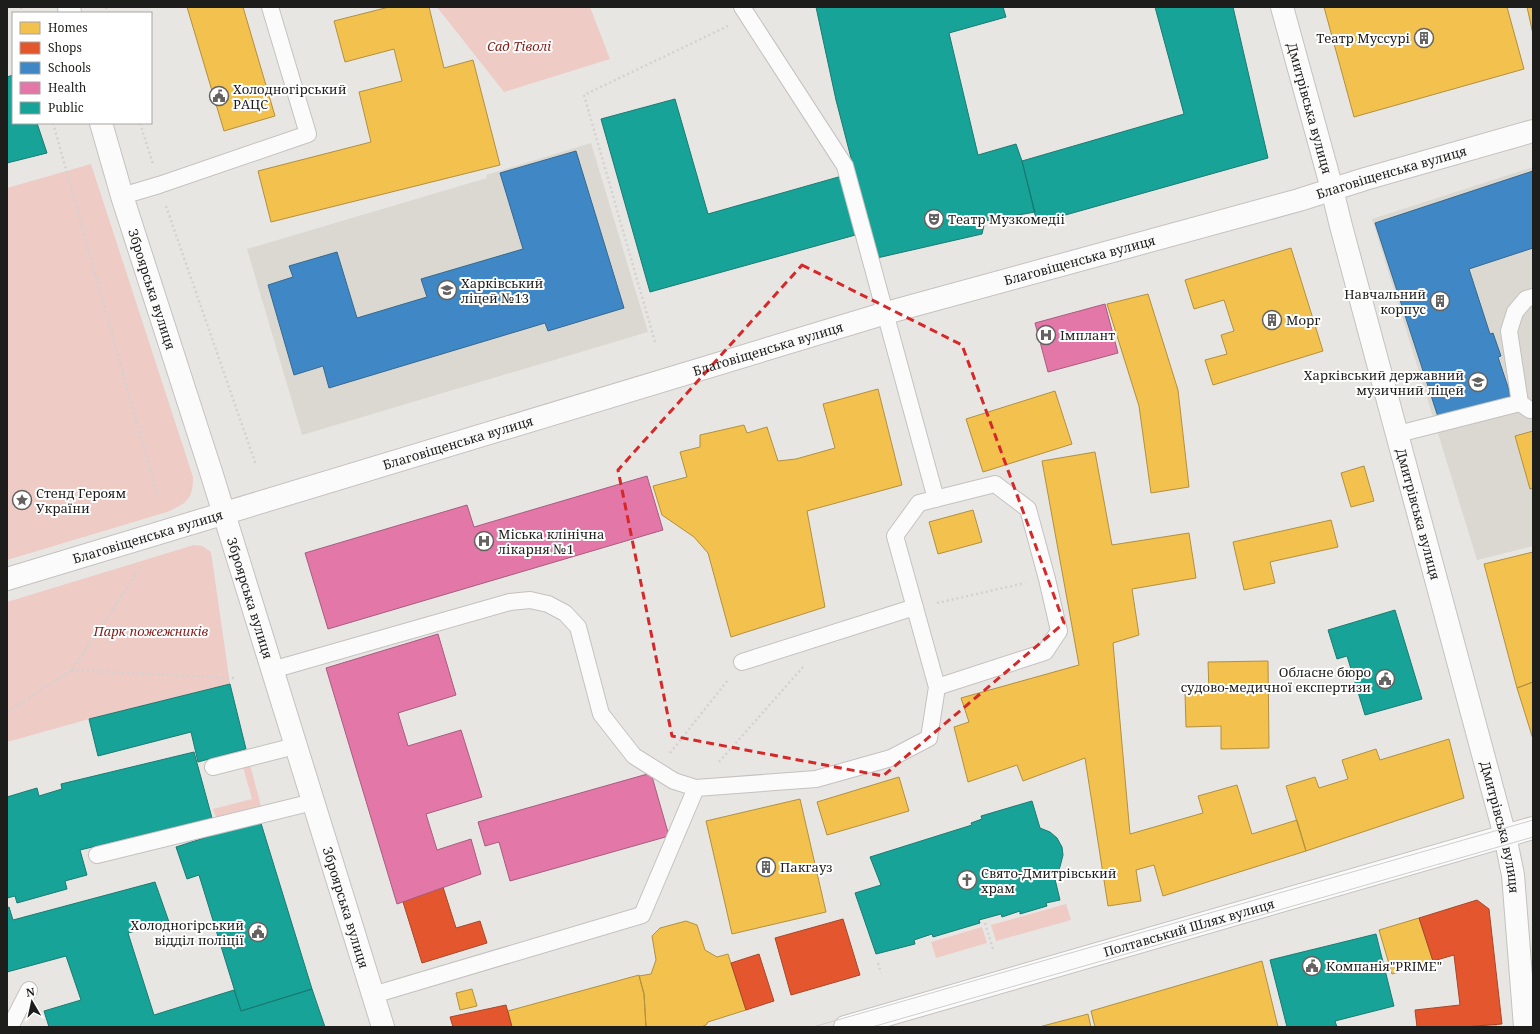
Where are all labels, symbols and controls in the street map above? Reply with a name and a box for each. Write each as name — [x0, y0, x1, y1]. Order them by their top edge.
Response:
legend — [12, 12, 152, 124]
text: Homes — [48, 19, 88, 36]
building icon: Театр Муссурі — [1413, 27, 1435, 49]
place label: Театр Муссурі — [1316, 29, 1411, 47]
park label: Сад Тіволі — [487, 37, 551, 55]
text: Shops — [48, 39, 82, 56]
street label: Дмитрівська вулиця — [1283, 41, 1336, 176]
text: Schools — [48, 59, 91, 76]
text: Health — [48, 79, 87, 96]
place label: Холодногірський РАЦС — [233, 80, 347, 113]
public building icon: Холодногірський РАЦС — [208, 85, 230, 107]
text: Public — [48, 99, 84, 116]
street label: Благовіщенська вулиця — [1314, 141, 1469, 203]
theatre icon: Театр Музкомедіі — [923, 208, 945, 230]
place label: Театр Музкомедіі — [948, 210, 1065, 228]
street label: Зброярська вулиця — [124, 227, 180, 352]
street label: Благовіщенська вулиця — [1002, 231, 1157, 289]
place label: Харківський ліцей №13 — [461, 274, 544, 307]
school or university icon: Харківський ліцей №13 — [436, 279, 458, 301]
place label: Навчальний корпус — [1344, 285, 1426, 318]
building icon: Навчальний корпус — [1429, 290, 1451, 312]
building icon: Морг — [1261, 309, 1283, 331]
place label: Морг — [1286, 311, 1320, 329]
street label: Благовіщенська вулиця — [691, 317, 845, 380]
hospital icon: Імплант — [1035, 324, 1057, 346]
place label: Імплант — [1060, 326, 1115, 344]
place label: Харківський державний музичний ліцей — [1304, 366, 1464, 399]
school or university icon: Харківський державний музичний ліцей — [1467, 371, 1489, 393]
street label: Благовіщенська вулиця — [380, 411, 535, 474]
street label: Дмитрівська вулиця — [1392, 446, 1445, 582]
place label: Стенд Героям України — [36, 484, 126, 517]
place icon: Стенд Героям України — [11, 489, 33, 511]
street label: Благовіщенська вулиця — [70, 505, 225, 568]
place label: Міська клінічна лікарня №1 — [498, 525, 604, 558]
hospital icon: Міська клінічна лікарня №1 — [473, 530, 495, 552]
street label: Зброярська вулиця — [223, 535, 277, 661]
park label: Парк пожежників — [92, 622, 209, 640]
place label: Обласне бюро судово-медичної експертизи — [1181, 663, 1371, 696]
public building icon: Обласне бюро судово-медичної експертизи — [1374, 668, 1396, 690]
street label: Дмитрівська вулиця — [1476, 759, 1523, 894]
street label: Зброярська вулиця — [319, 845, 373, 971]
building icon: Пакгауз — [755, 856, 777, 878]
place label: Пакгауз — [780, 858, 833, 876]
place label: Свято-Дмитрівський храм — [981, 864, 1117, 897]
church icon: Свято-Дмитрівський храм — [956, 869, 978, 891]
street label: Полтавський Шлях вулиця — [1101, 894, 1276, 961]
place label: Холодногірський відділ поліції — [131, 916, 245, 949]
public building icon: Холодногірський відділ поліції — [247, 921, 269, 943]
public building icon: Компанія"PRIME" — [1301, 955, 1323, 977]
place label: Компанія"PRIME" — [1326, 957, 1442, 975]
north arrow — [12, 982, 52, 1022]
text: N — [25, 983, 36, 1000]

